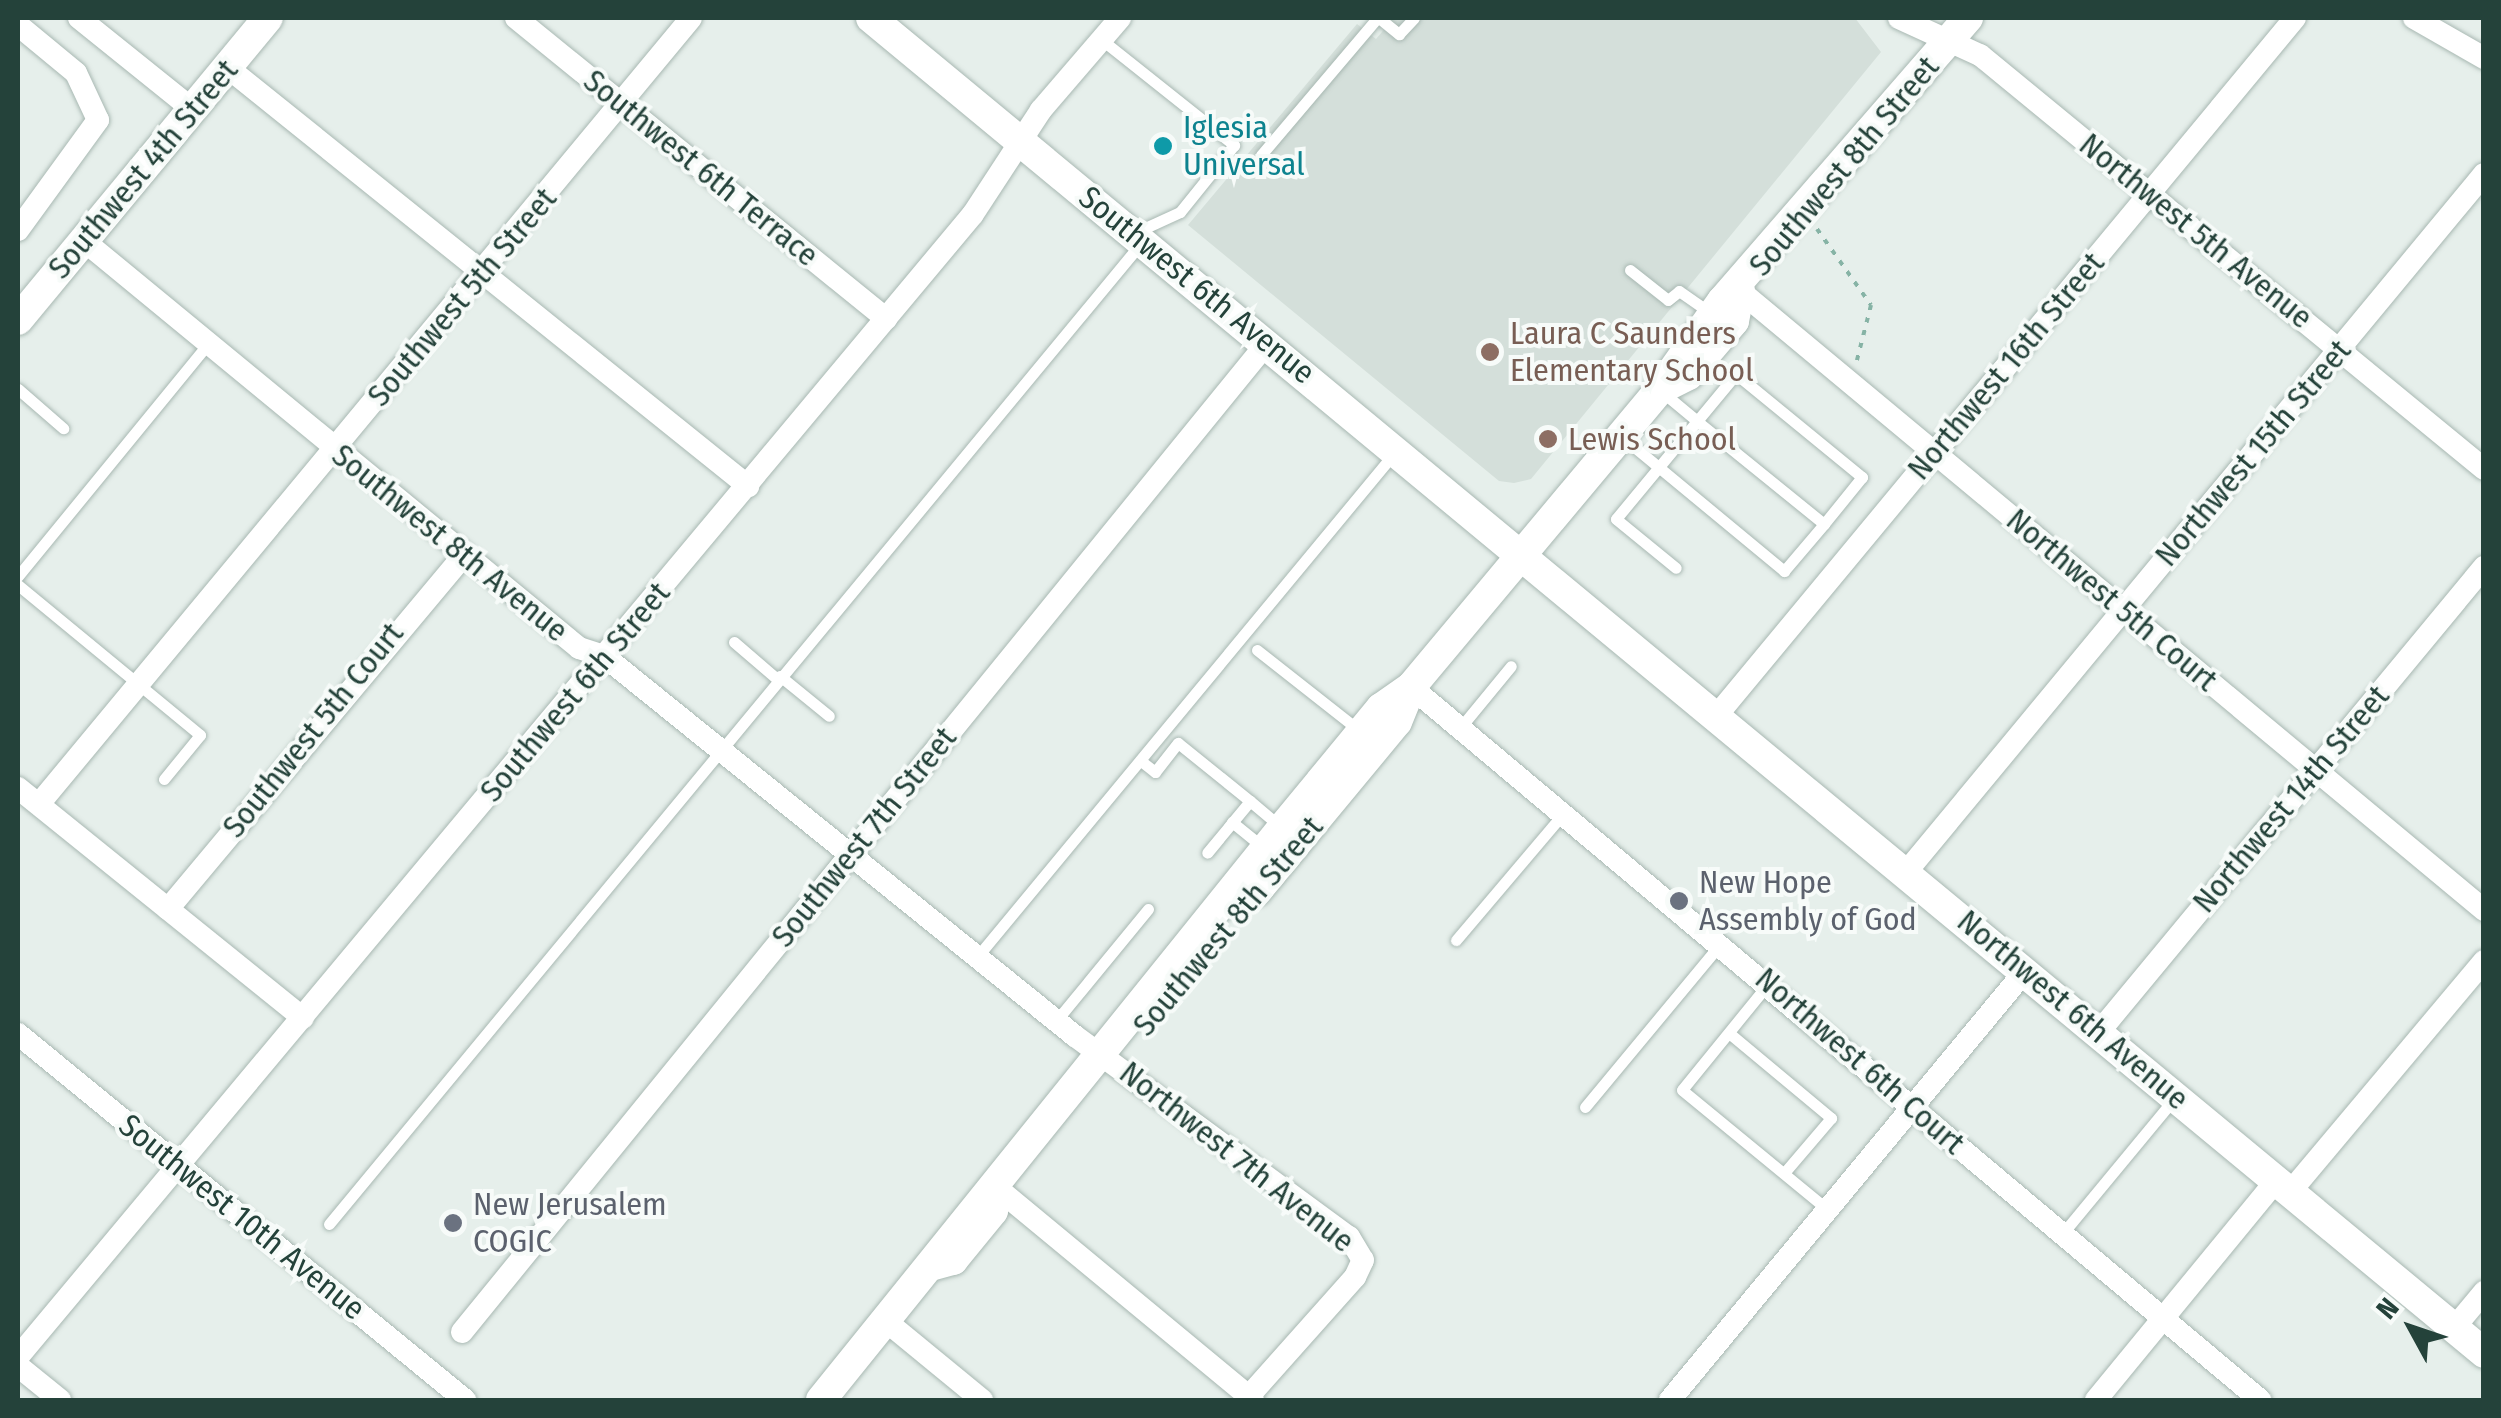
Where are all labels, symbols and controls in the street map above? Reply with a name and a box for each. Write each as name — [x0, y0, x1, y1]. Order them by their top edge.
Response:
street label: Southwest 8th Street — [1741, 48, 1947, 284]
street label: Southwest 4th Street — [40, 52, 246, 286]
street label: Southwest 6th Terrace — [576, 62, 826, 274]
place label: Iglesia Universal — [1183, 109, 1305, 184]
street label: Northwest 5th Avenue — [2072, 125, 2320, 337]
marker: Iglesia Universal — [1152, 135, 1174, 157]
street label: Southwest 6th Avenue — [1071, 178, 1323, 392]
street label: Southwest 5th Street — [359, 180, 565, 414]
street label: Northwest 16th Street — [1900, 244, 2112, 488]
place label: Laura C Saunders Elementary School — [1510, 315, 1754, 390]
street label: Northwest 15th Street — [2147, 332, 2359, 574]
marker: Laura C Saunders Elementary School — [1479, 341, 1501, 363]
place label: Lewis School — [1568, 420, 1736, 458]
marker: Lewis School — [1537, 428, 1559, 450]
street label: Southwest 8th Avenue — [324, 436, 576, 650]
street label: Northwest 5th Court — [1999, 501, 2225, 699]
street label: Southwest 6th Street — [472, 574, 678, 810]
street label: Southwest 5th Court — [215, 615, 411, 845]
street label: Northwest 14th Street — [2185, 678, 2397, 920]
street label: Southwest 7th Street — [764, 719, 964, 955]
street label: Southwest 8th Street — [1125, 808, 1331, 1044]
place label: New Hope Assembly of God — [1699, 864, 1917, 939]
marker: New Hope Assembly of God — [1668, 890, 1690, 912]
street label: Northwest 6th Avenue — [1950, 902, 2196, 1118]
street label: Northwest 6th Court — [1748, 960, 1972, 1162]
street label: Northwest 7th Avenue — [1112, 1053, 1362, 1261]
street label: Southwest 10th Avenue — [111, 1106, 373, 1328]
place label: New Jerusalem COGIC — [473, 1186, 667, 1261]
marker: New Jerusalem COGIC — [442, 1212, 464, 1234]
north arrow — [2361, 1278, 2461, 1378]
text: N — [2370, 1291, 2406, 1325]

